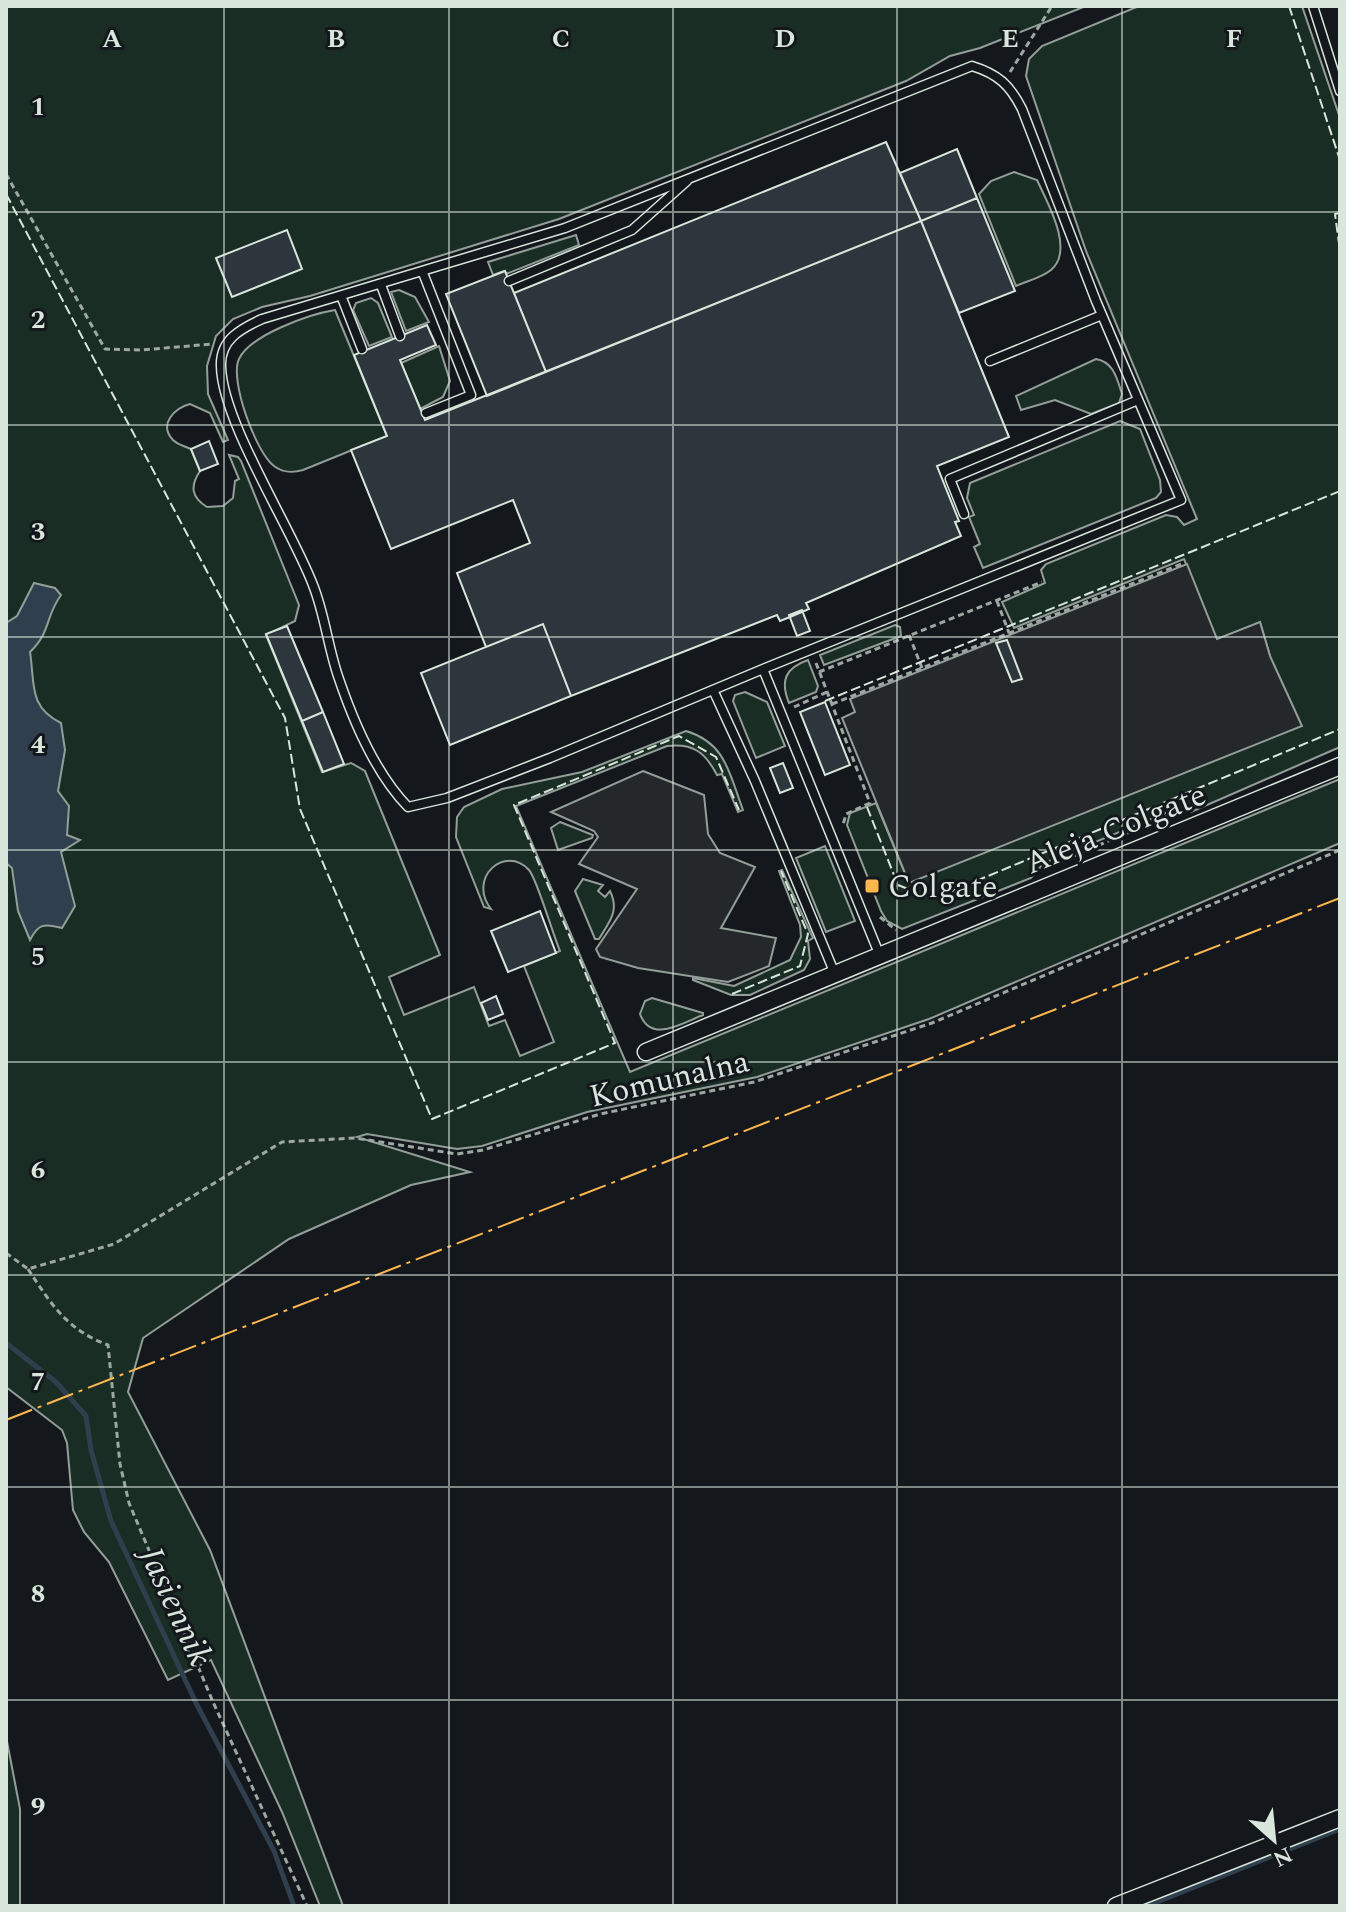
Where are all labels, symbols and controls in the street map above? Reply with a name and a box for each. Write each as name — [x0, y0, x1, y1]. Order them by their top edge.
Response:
text: A — [102, 19, 122, 59]
text: B — [327, 19, 345, 59]
text: C — [552, 19, 570, 59]
text: D — [775, 19, 795, 59]
text: E — [1001, 19, 1019, 59]
text: F — [1226, 19, 1242, 59]
text: 1 — [31, 87, 45, 127]
text: 2 — [31, 300, 45, 340]
text: 3 — [31, 512, 45, 552]
text: 4 — [31, 725, 46, 765]
street label: Aleja Colgate — [1017, 771, 1214, 888]
place label: Colgate — [888, 863, 998, 912]
marker: Colgate — [863, 877, 881, 895]
text: 5 — [31, 937, 45, 977]
street label: Komunalna — [585, 1037, 754, 1122]
text: 6 — [31, 1150, 45, 1190]
text: 7 — [31, 1362, 45, 1402]
water label: Jasiennik — [124, 1536, 226, 1675]
text: 8 — [31, 1574, 45, 1614]
text: 9 — [31, 1787, 45, 1827]
north arrow — [1234, 1800, 1314, 1880]
text: N — [1267, 1838, 1298, 1875]

